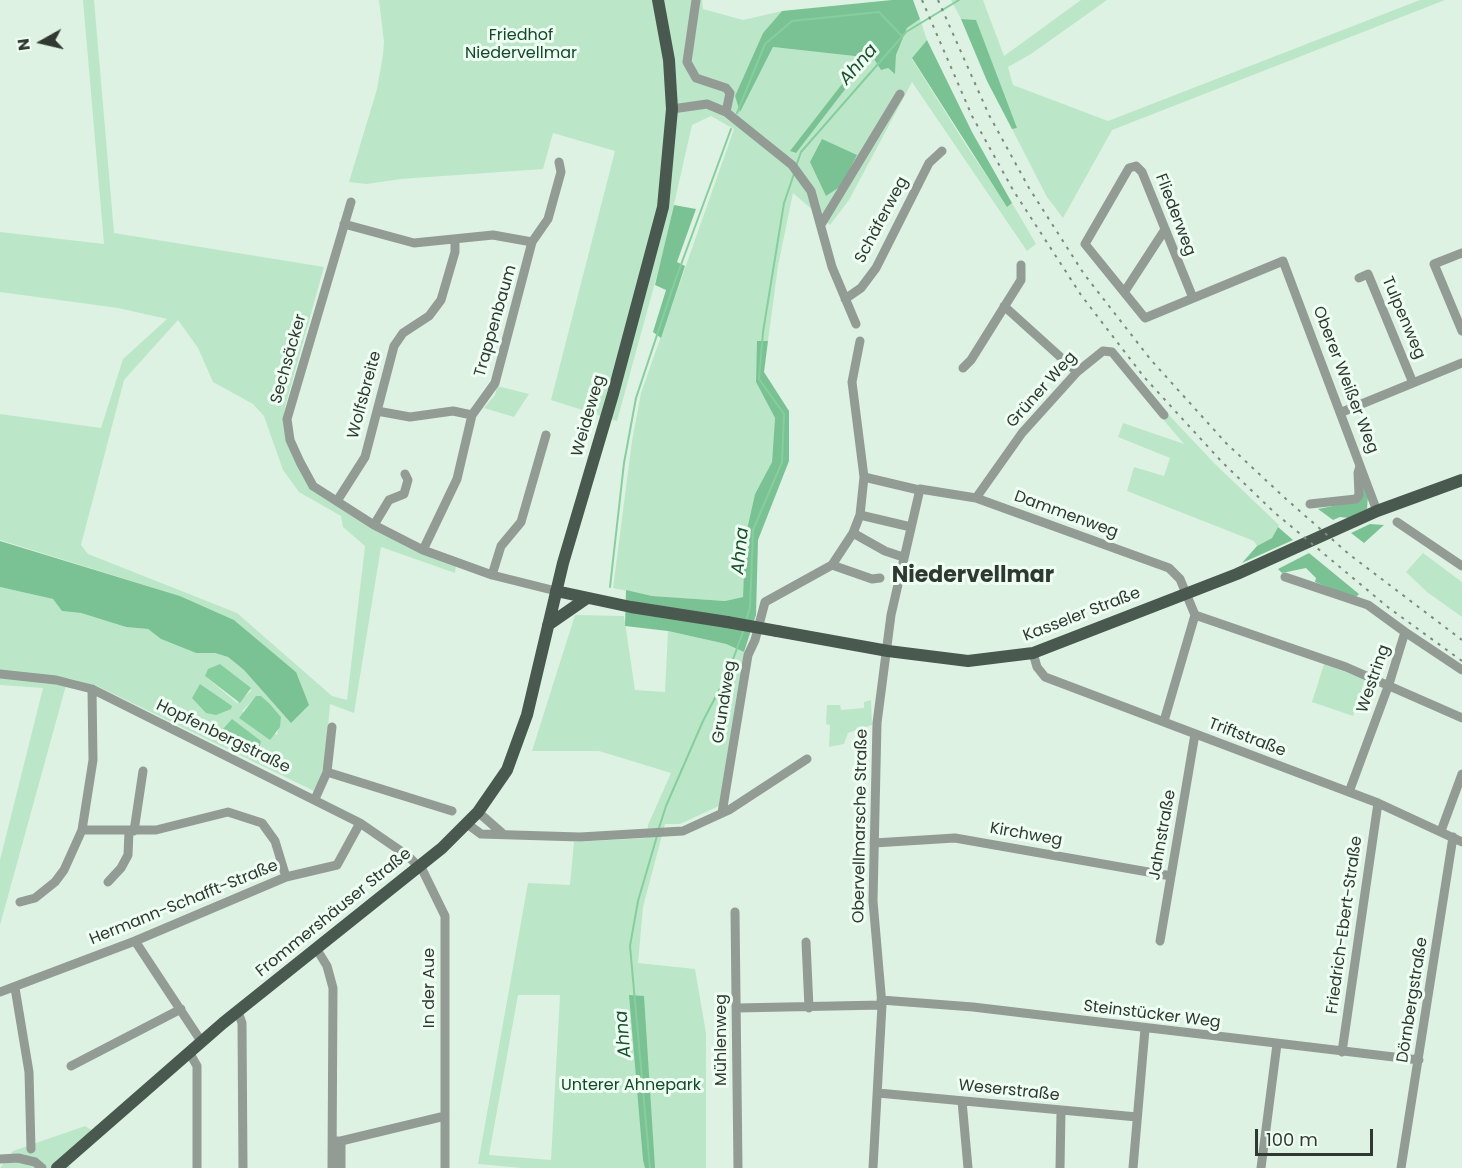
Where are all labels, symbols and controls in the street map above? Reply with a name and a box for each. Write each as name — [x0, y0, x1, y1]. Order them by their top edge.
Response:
north arrow — [12, 12, 72, 72]
park label: Friedhof Niedervellmar — [465, 26, 577, 64]
text: N — [11, 37, 36, 52]
water label: Ahna — [835, 40, 883, 90]
street label: Fliederweg — [1151, 171, 1199, 259]
street label: Schäferweg — [851, 173, 913, 267]
street label: Trappenbaum — [471, 263, 521, 379]
street label: Tulpenweg — [1377, 274, 1429, 362]
street label: Oberer Weißer Weg — [1308, 304, 1382, 456]
street label: Sechsäcker — [267, 312, 311, 406]
street label: Grüner Weg — [1003, 348, 1081, 432]
street label: Wolfsbreite — [344, 349, 386, 441]
street label: Weideweg — [568, 373, 610, 459]
street label: Dammenweg — [1011, 487, 1121, 543]
water label: Ahna — [728, 526, 754, 576]
district label: Niedervellmar — [892, 563, 1054, 589]
street label: Kasseler Straße — [1021, 584, 1143, 646]
street label: Westring — [1353, 642, 1395, 716]
street label: Grundweg — [709, 659, 741, 745]
street label: Hopfenbergstraße — [153, 696, 293, 778]
street label: Triftstraße — [1206, 714, 1288, 762]
street label: Obervellmarsche Straße — [850, 729, 872, 923]
street label: Jahnstraße — [1146, 788, 1180, 882]
street label: Kirchweg — [988, 819, 1064, 851]
street label: Friedrich-Ebert-Straße — [1323, 835, 1367, 1015]
street label: Frommershäuser Straße — [253, 844, 415, 982]
street label: Hermann-Schafft-Straße — [87, 856, 281, 950]
street label: Dörnbergstraße — [1394, 936, 1432, 1064]
street label: In der Aue — [420, 948, 440, 1028]
street label: Mühlenweg — [712, 994, 732, 1086]
street label: Steinstücker Weg — [1082, 997, 1222, 1033]
water label: Ahna — [611, 1009, 637, 1059]
park label: Unterer Ahnepark — [561, 1076, 701, 1096]
street label: Weserstraße — [957, 1076, 1061, 1106]
scale bar — [1258, 1117, 1376, 1155]
text: 100 m — [1266, 1127, 1318, 1152]

